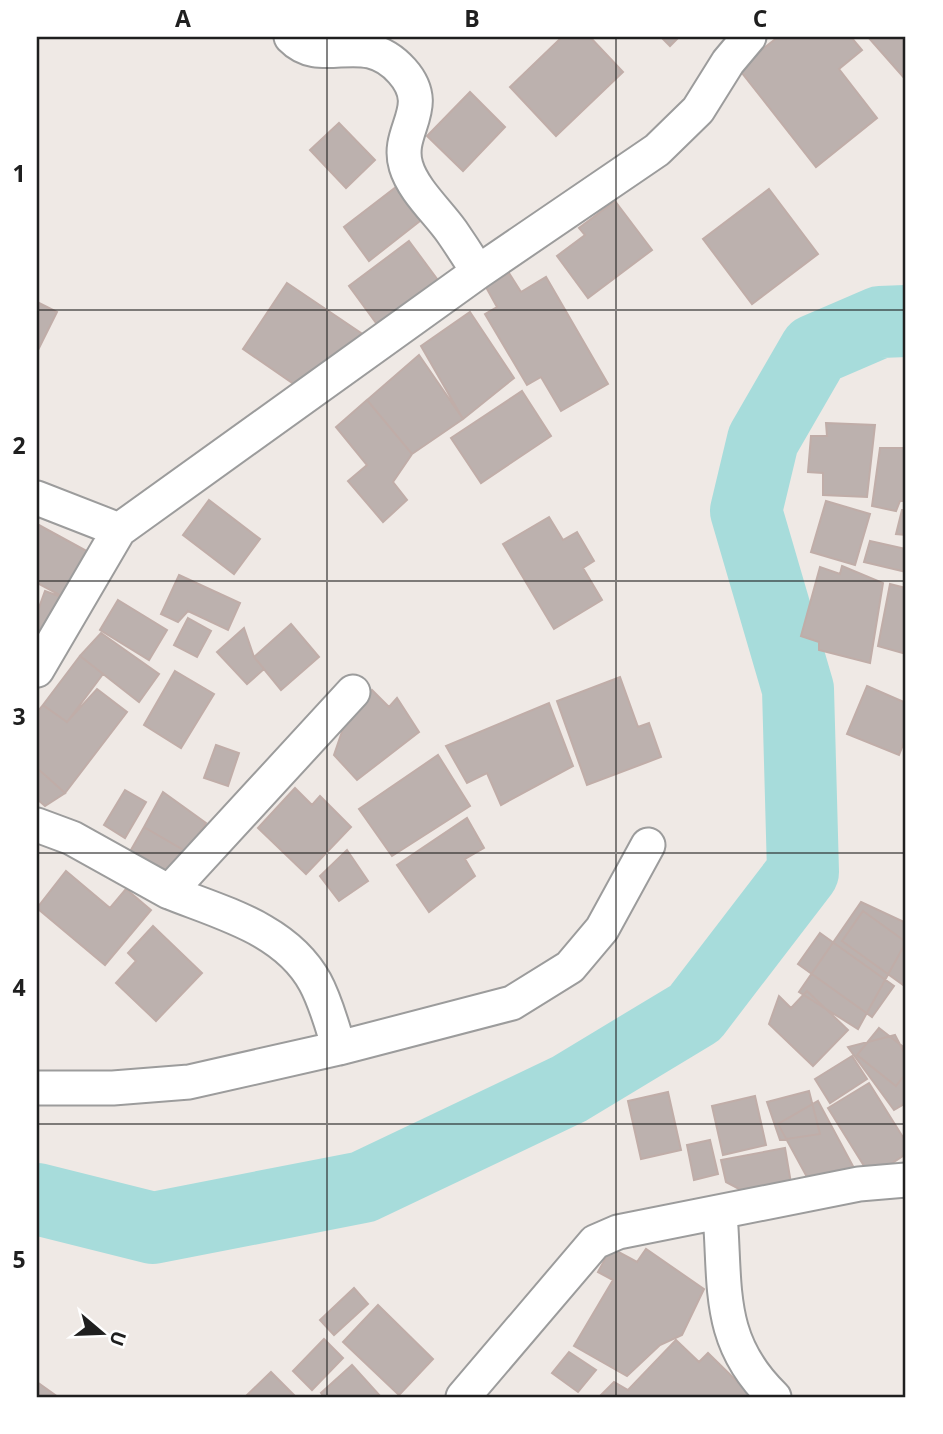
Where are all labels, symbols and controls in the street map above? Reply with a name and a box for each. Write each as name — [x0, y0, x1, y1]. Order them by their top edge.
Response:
text: A — [175, 2, 191, 34]
text: B — [464, 2, 480, 34]
text: C — [753, 2, 767, 34]
text: 1 — [12, 157, 26, 189]
text: 2 — [12, 429, 26, 461]
text: 3 — [12, 700, 26, 732]
text: 4 — [12, 971, 26, 1003]
text: 5 — [12, 1243, 26, 1275]
north arrow — [66, 1298, 136, 1368]
text: U — [103, 1328, 133, 1350]

